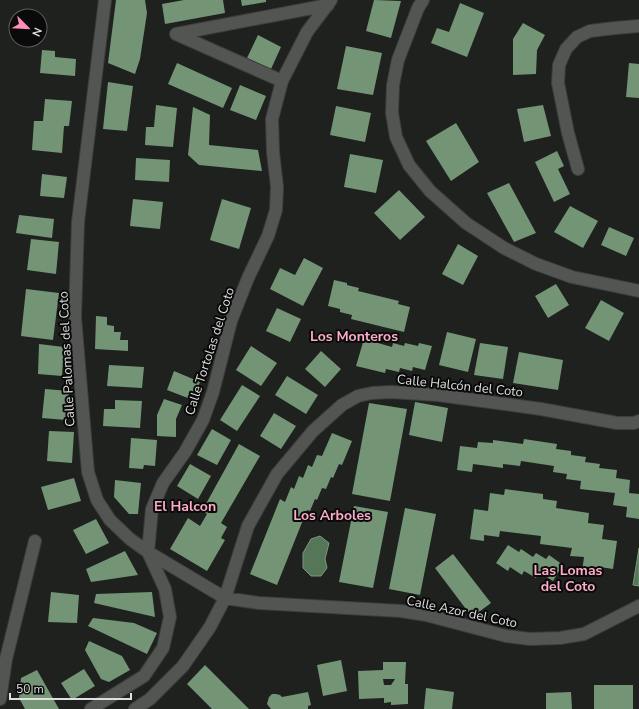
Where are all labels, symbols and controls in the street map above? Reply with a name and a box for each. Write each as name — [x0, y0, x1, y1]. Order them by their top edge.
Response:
north arrow — [8, 8, 48, 48]
text: N — [28, 25, 45, 39]
street label: Calle Tortolas del Coto — [181, 285, 239, 417]
street label: Calle Palomas del Coto — [54, 291, 80, 427]
district label: Los Monteros — [310, 327, 398, 346]
street label: Calle Halcón del Coto — [396, 370, 524, 402]
district label: El Halcon — [154, 497, 216, 516]
district label: Los Arboles — [293, 506, 371, 525]
district label: Las Lomas del Coto — [534, 561, 603, 596]
street label: Calle Azor del Coto — [405, 591, 519, 633]
scale bar — [10, 675, 131, 701]
text: 50 m — [16, 681, 44, 697]

